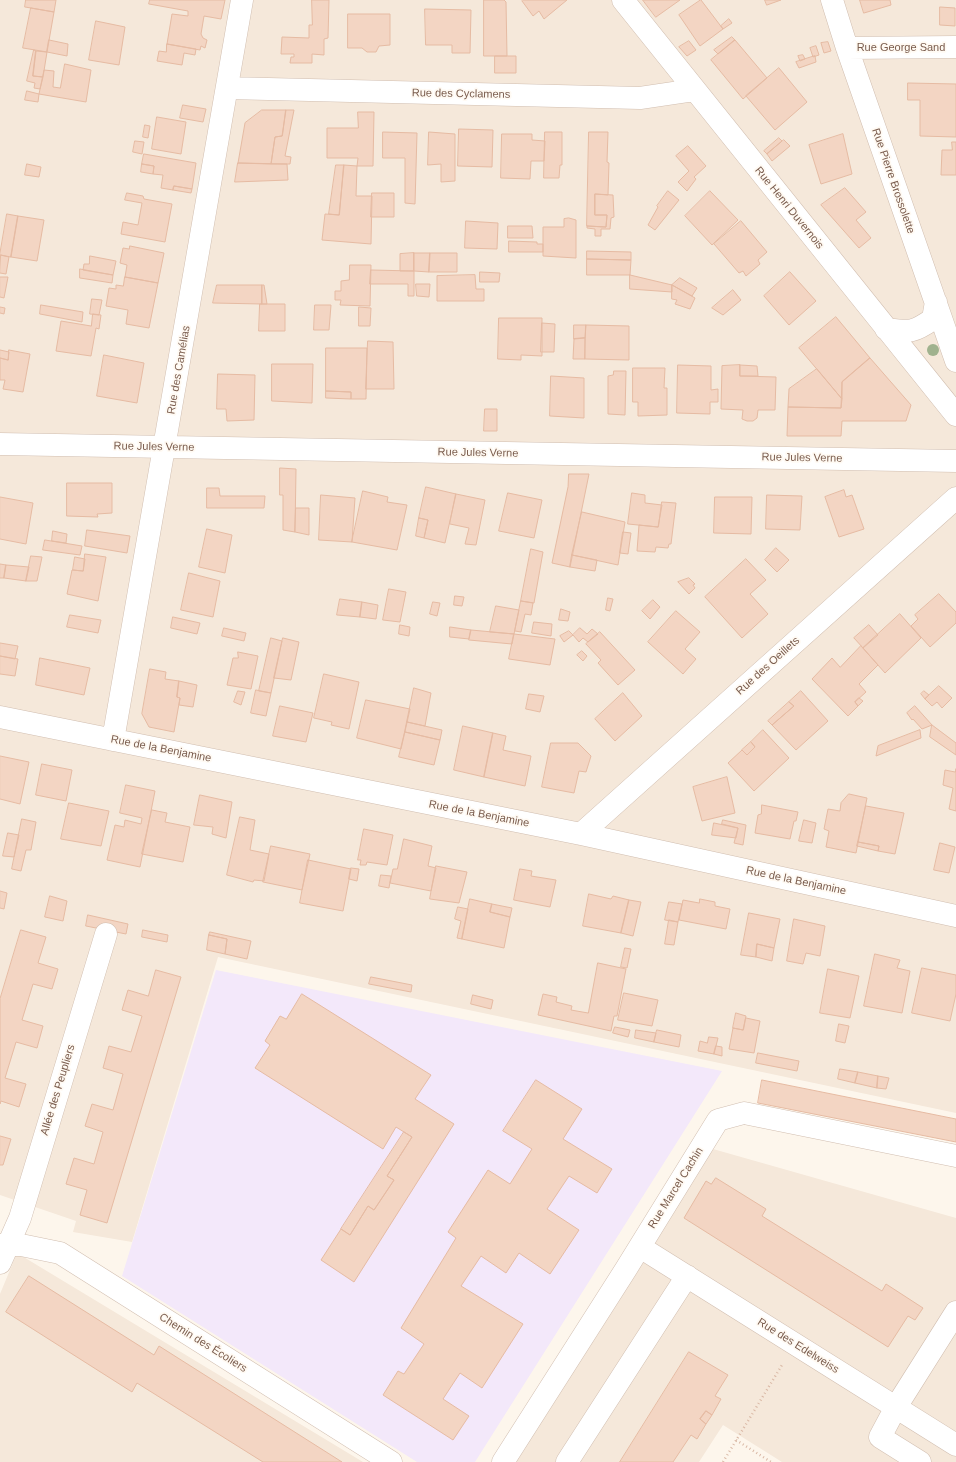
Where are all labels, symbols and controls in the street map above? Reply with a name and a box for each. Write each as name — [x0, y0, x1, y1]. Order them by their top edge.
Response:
street label: Rue George Sand — [857, 41, 945, 55]
street label: Rue des Cyclamens — [412, 87, 510, 101]
street label: Rue Pierre Brossolette — [869, 127, 917, 235]
street label: Rue Henri Duvernois — [752, 164, 826, 252]
street label: Rue des Camélias — [165, 325, 193, 415]
street label: Rue Jules Verne — [114, 440, 194, 454]
street label: Rue Jules Verne — [438, 446, 518, 460]
street label: Rue Jules Verne — [762, 451, 842, 465]
street label: Rue des Oeillets — [734, 634, 802, 698]
street label: Rue de la Benjamine — [110, 733, 212, 765]
street label: Rue de la Benjamine — [428, 798, 530, 830]
street label: Rue de la Benjamine — [745, 864, 847, 898]
street label: Allée des Peupliers — [38, 1043, 78, 1137]
street label: Rue Marcel Cachin — [646, 1145, 706, 1231]
street label: Chemin des Écoliers — [157, 1311, 249, 1375]
street label: Rue des Edelweiss — [755, 1316, 841, 1376]

